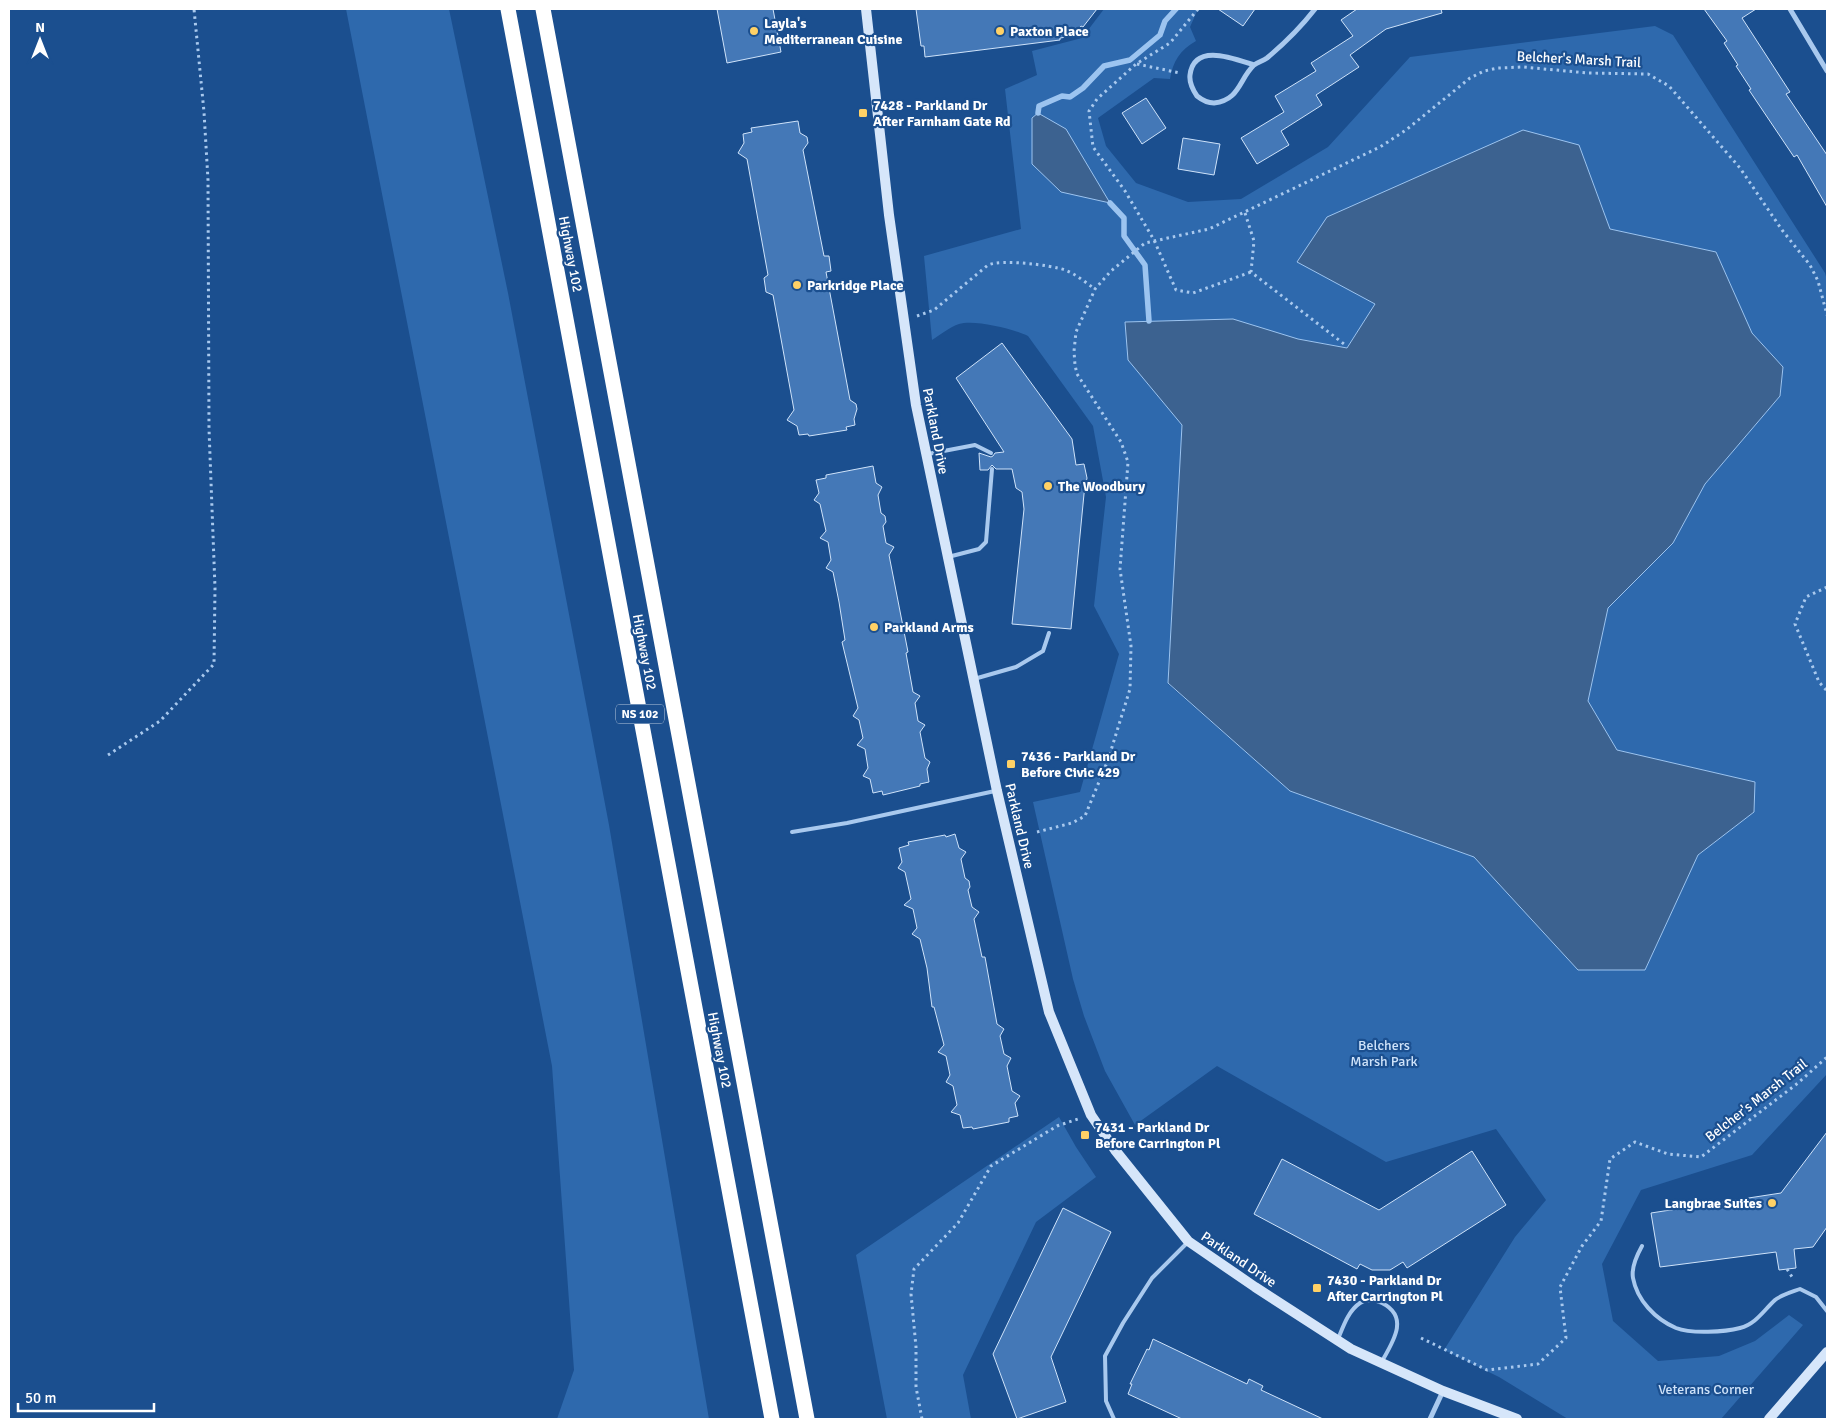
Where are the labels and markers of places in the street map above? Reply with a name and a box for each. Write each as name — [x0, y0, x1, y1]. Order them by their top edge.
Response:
place label: Layla's Mediterranean Cuisine — [764, 15, 902, 48]
place label: Paxton Place — [1010, 23, 1089, 40]
marker: Layla's Mediterranean Cuisine — [748, 25, 760, 37]
marker: Paxton Place — [994, 25, 1006, 37]
place label: 7428 - Parkland Dr After Farnham Gate Rd — [873, 97, 1011, 130]
marker: 7428 - Parkland Dr After Farnham Gate Rd — [857, 107, 869, 119]
place label: Parkridge Place — [807, 277, 903, 294]
marker: Parkridge Place — [791, 279, 803, 291]
place label: The Woodbury — [1058, 478, 1145, 495]
marker: The Woodbury — [1042, 480, 1054, 492]
place label: Parkland Arms — [884, 619, 974, 636]
marker: Parkland Arms — [868, 621, 880, 633]
place label: 7436 - Parkland Dr Before Civic 429 — [1021, 748, 1136, 781]
marker: 7436 - Parkland Dr Before Civic 429 — [1005, 758, 1017, 770]
place label: 7431 - Parkland Dr Before Carrington Pl — [1095, 1119, 1221, 1152]
marker: 7431 - Parkland Dr Before Carrington Pl — [1079, 1129, 1091, 1141]
place label: Langbrae Suites — [1664, 1195, 1762, 1212]
marker: Langbrae Suites — [1766, 1197, 1778, 1209]
place label: 7430 - Parkland Dr After Carrington Pl — [1327, 1272, 1444, 1305]
marker: 7430 - Parkland Dr After Carrington Pl — [1311, 1282, 1323, 1294]

